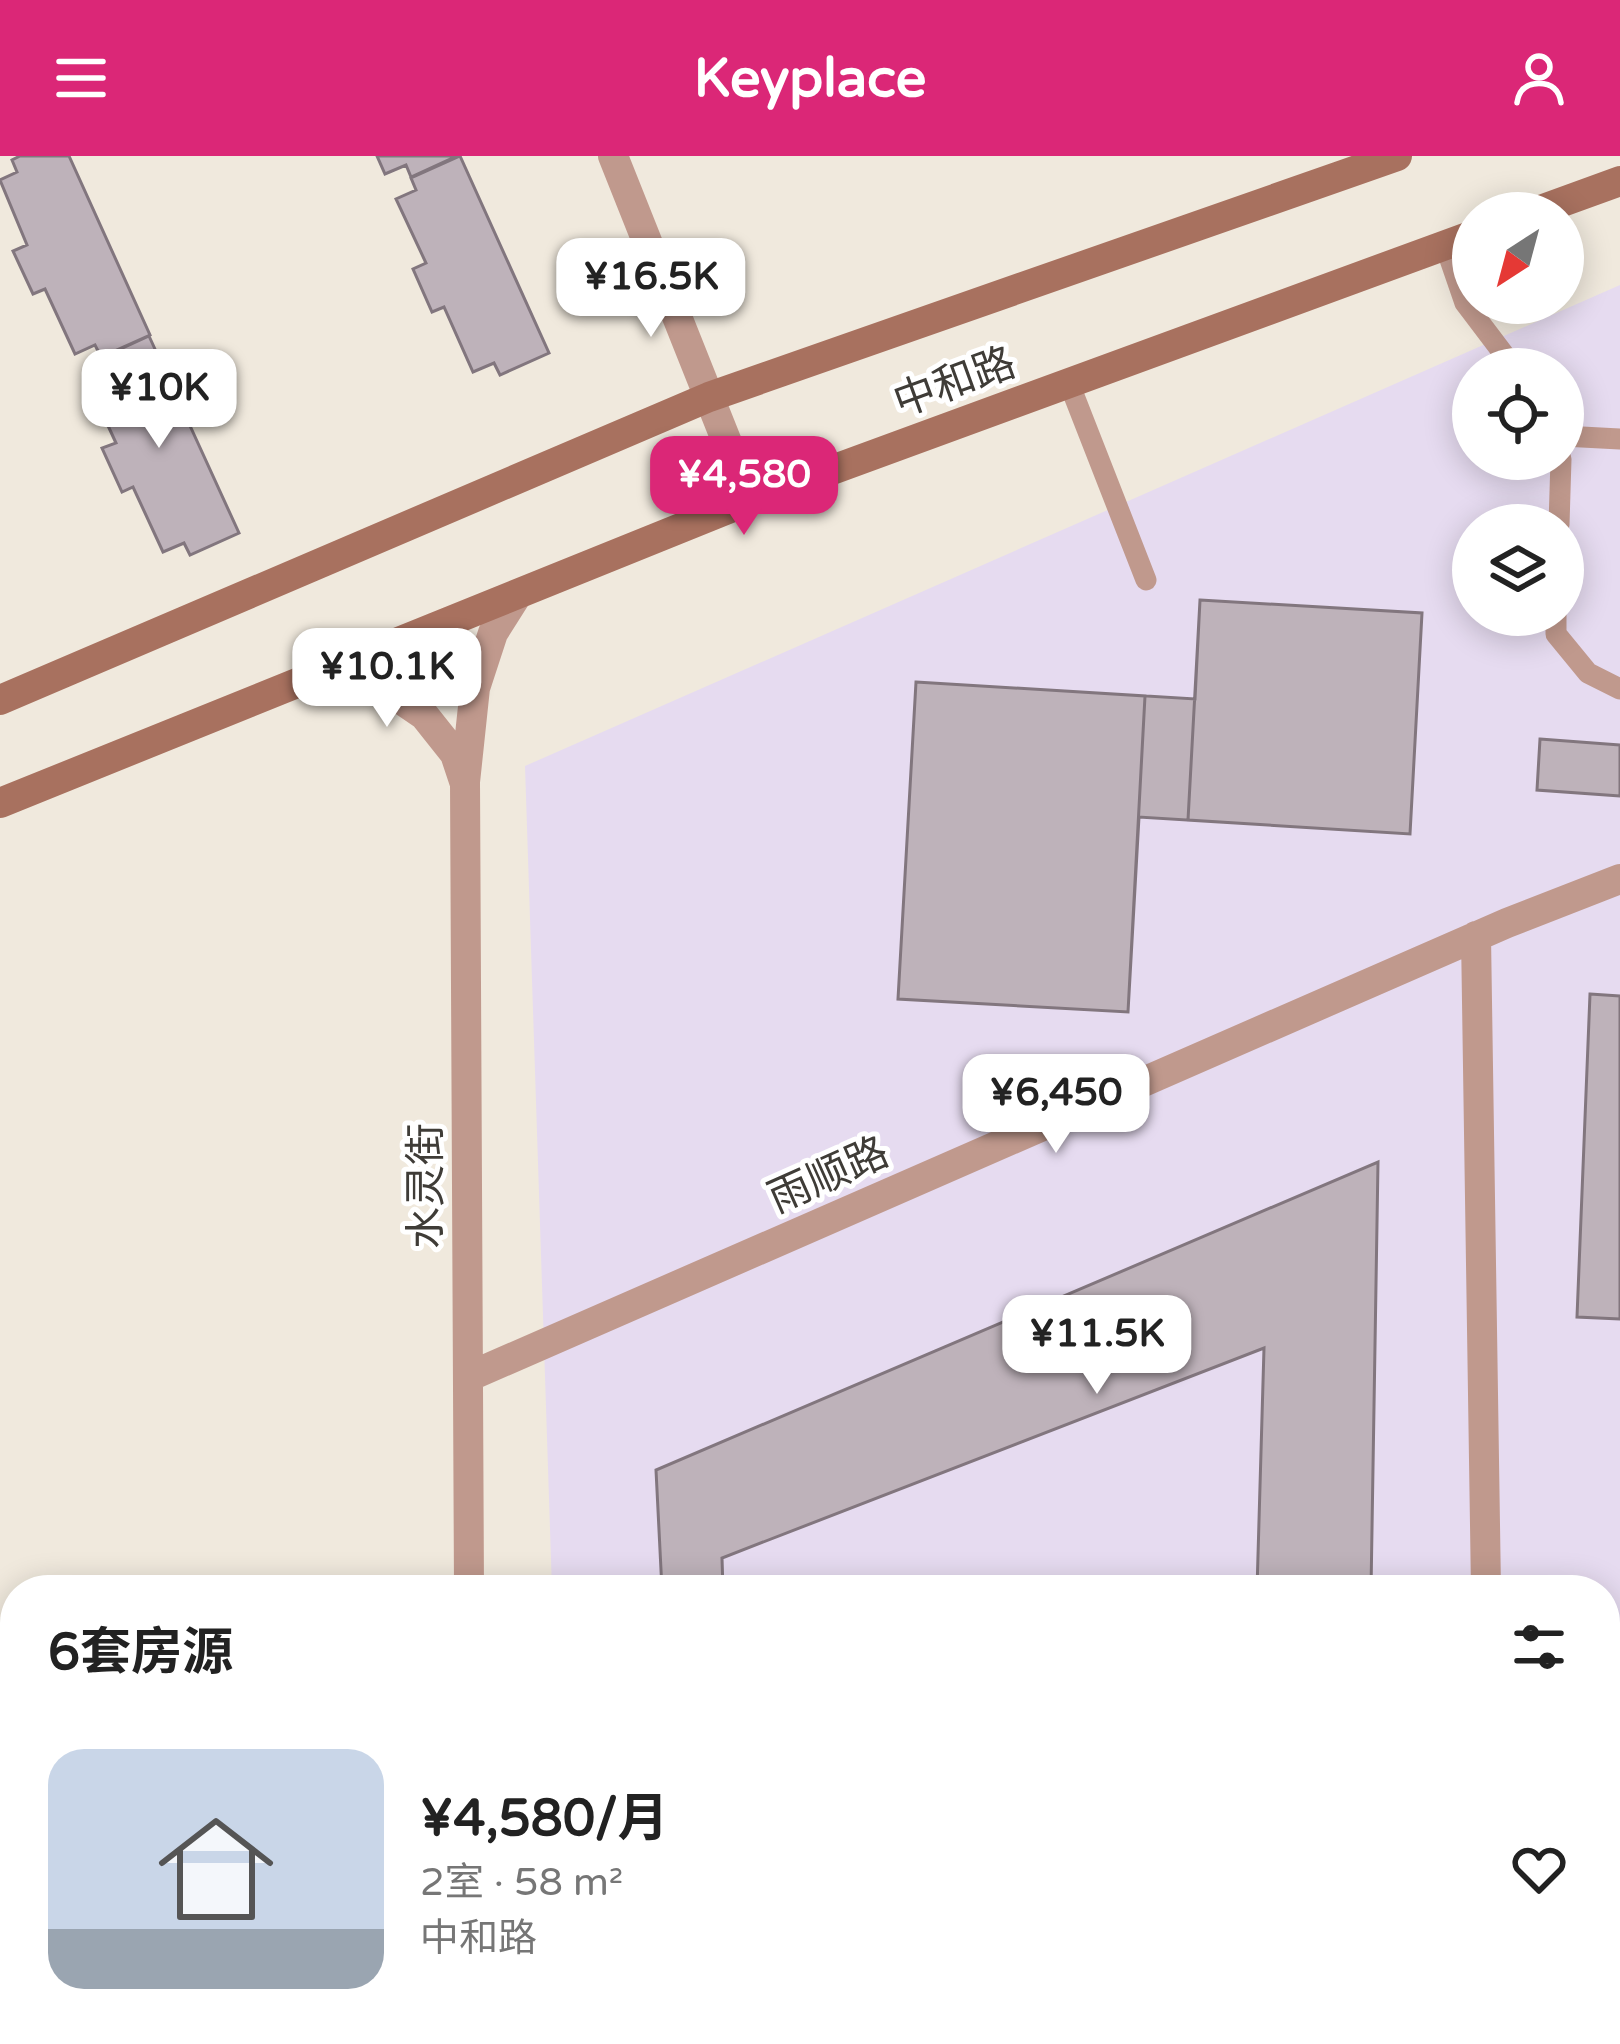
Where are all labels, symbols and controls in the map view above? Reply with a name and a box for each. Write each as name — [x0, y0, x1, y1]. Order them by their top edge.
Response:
icon: menu — [48, 45, 114, 111]
icon: person — [1506, 45, 1572, 111]
text: Keyplace — [694, 46, 926, 111]
north arrow — [1452, 192, 1584, 324]
map controls — [1452, 192, 1584, 636]
pin: ¥16.5K — [553, 238, 749, 340]
text: ¥16.5K — [583, 253, 719, 300]
street label: 中和路 — [887, 337, 1022, 428]
button: locate — [1452, 348, 1584, 480]
pin: ¥10K — [88, 349, 230, 451]
text: ¥10K — [109, 364, 209, 411]
pin: ¥4,580 — [646, 436, 842, 538]
text: ¥4,580 — [677, 451, 811, 498]
button: layers — [1452, 504, 1584, 636]
pin: ¥10.1K — [289, 628, 485, 730]
text: ¥10.1K — [319, 643, 455, 690]
pin: ¥6,450 — [958, 1054, 1154, 1156]
text: ¥6,450 — [990, 1069, 1123, 1116]
street label: 水灵街 — [401, 1123, 452, 1249]
street label: 雨顺路 — [761, 1126, 897, 1224]
pin: ¥11.5K — [999, 1295, 1195, 1397]
text: ¥11.5K — [1029, 1310, 1165, 1357]
icon: filters — [1506, 1614, 1572, 1680]
text: 6套房源 — [48, 1622, 233, 1684]
text: ¥4,580/月 — [420, 1788, 669, 1850]
icon: home — [144, 1797, 288, 1941]
icon: heart — [1506, 1836, 1572, 1902]
text: 2室 · 58 m² — [420, 1859, 623, 1906]
text: 中和路 — [420, 1915, 537, 1962]

